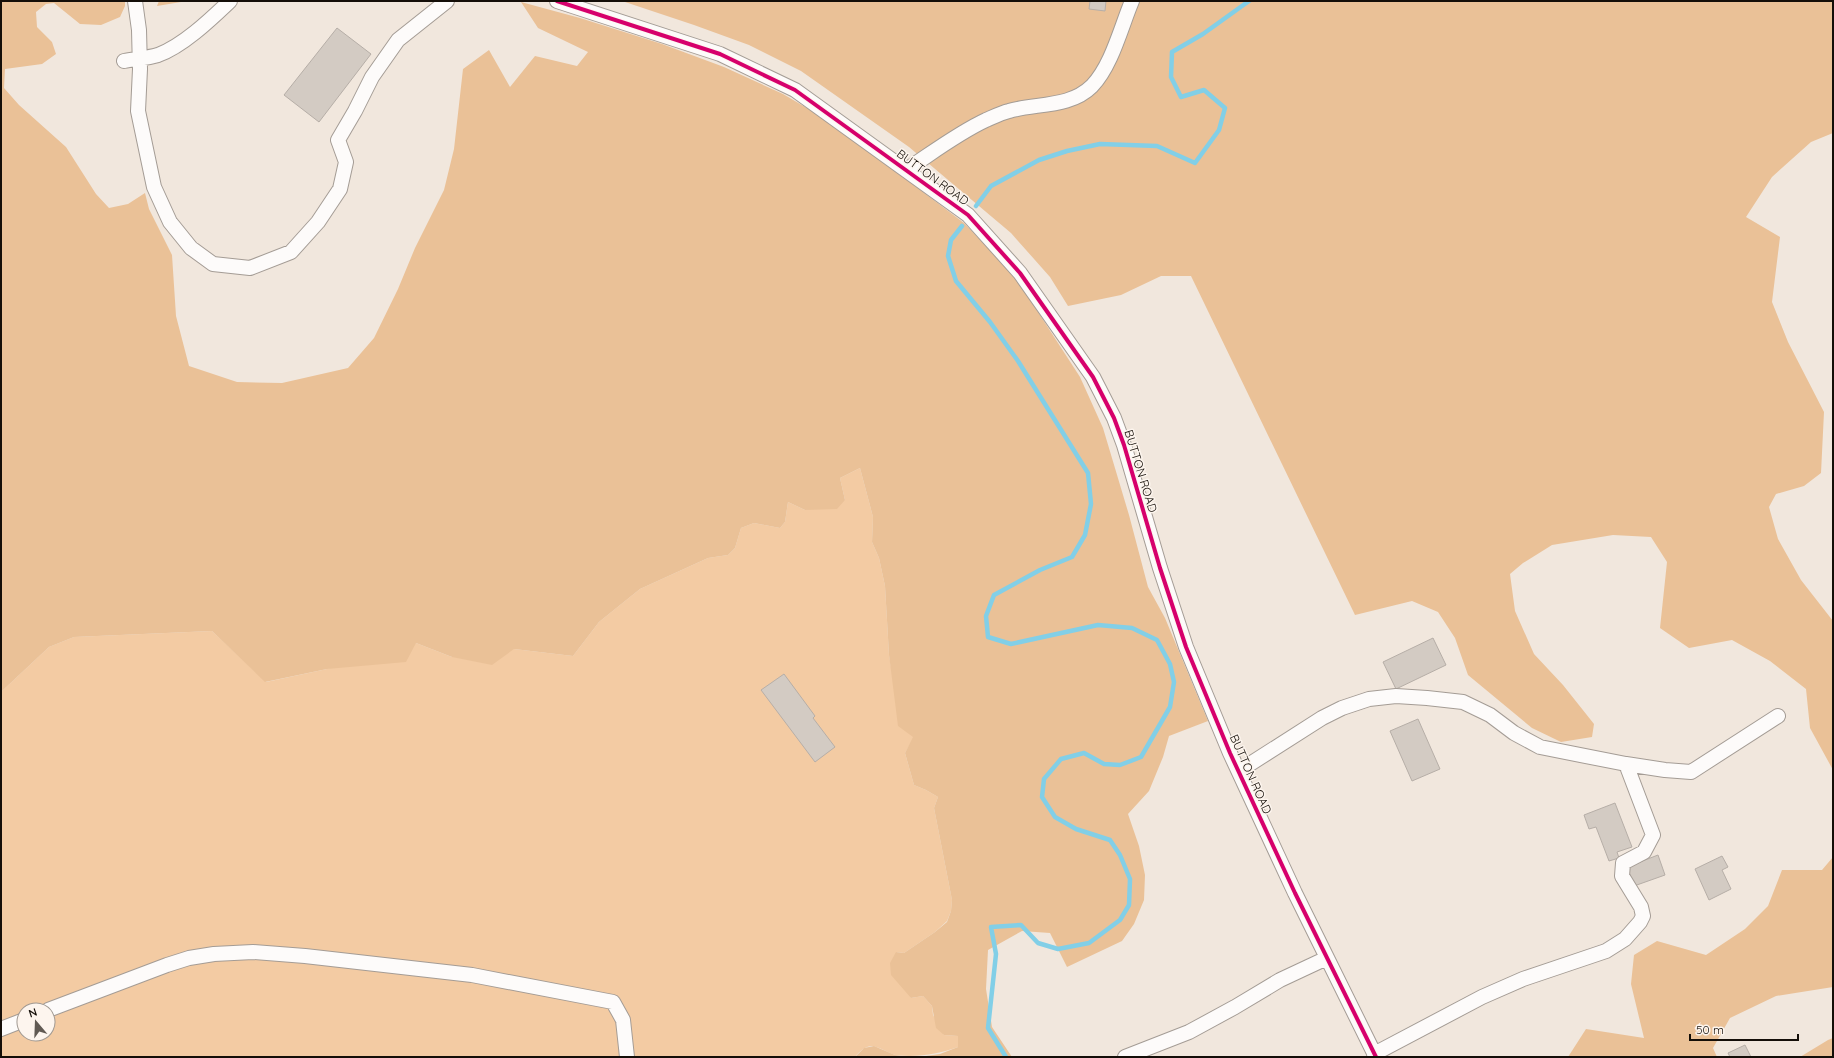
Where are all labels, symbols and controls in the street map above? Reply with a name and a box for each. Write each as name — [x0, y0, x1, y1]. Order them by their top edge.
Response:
street label: BUTTON ROAD — [894, 146, 972, 208]
street label: BUTTON ROAD — [1121, 428, 1161, 514]
street label: BUTTON ROAD — [1227, 732, 1275, 817]
north arrow — [16, 1002, 56, 1042]
text: N — [27, 1005, 39, 1020]
scale bar — [1690, 1016, 1798, 1042]
text: 50 m — [1696, 1022, 1724, 1037]

